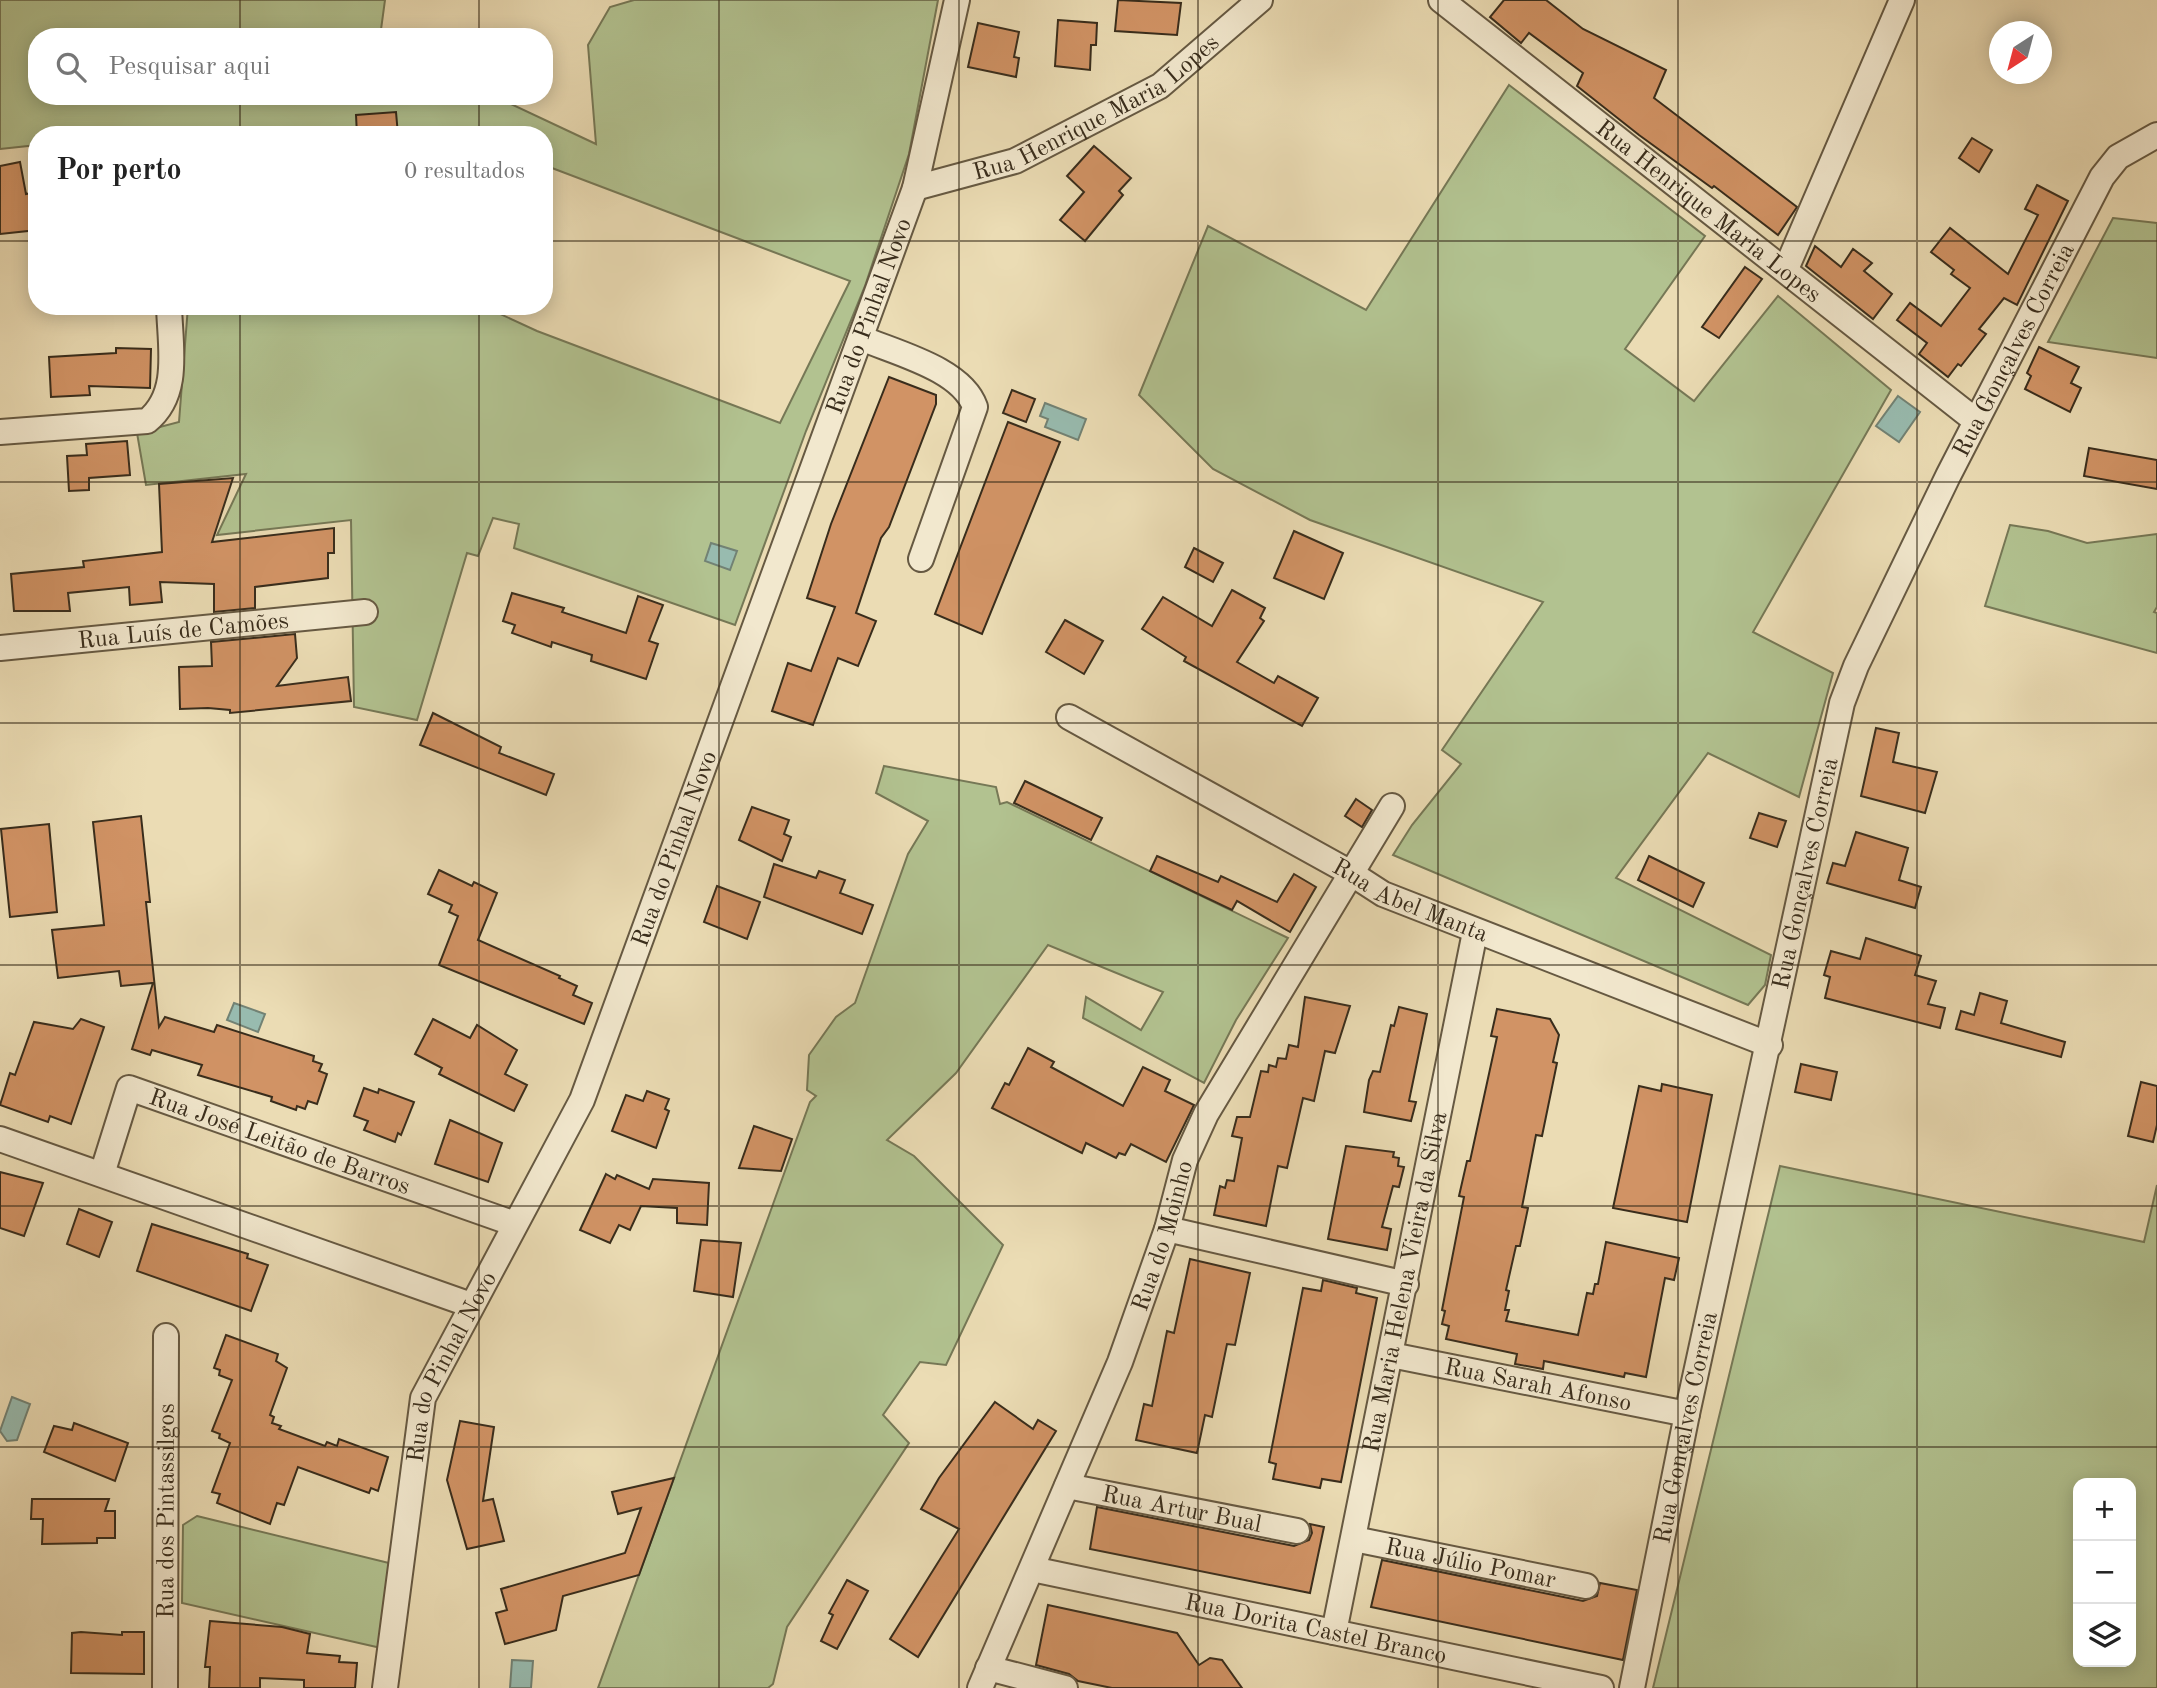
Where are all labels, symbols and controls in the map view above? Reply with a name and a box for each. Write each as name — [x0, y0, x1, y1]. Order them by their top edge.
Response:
north arrow — [1989, 21, 2052, 84]
search box — [28, 28, 553, 105]
street label: Rua Henrique Maria Lopes — [971, 31, 1224, 186]
icon: search — [52, 48, 90, 86]
text: Pesquisar aqui — [108, 54, 270, 80]
street label: Rua Henrique Maria Lopes — [1591, 117, 1825, 308]
text: Por perto — [56, 156, 182, 186]
text: 0 resultados — [404, 160, 525, 183]
street label: Rua do Pinhal Novo — [823, 215, 917, 418]
street label: Rua Gonçalves Correia — [1950, 240, 2080, 461]
street label: Rua Luís de Camões — [77, 610, 290, 654]
street label: Rua do Pinhal Novo — [629, 748, 722, 950]
street label: Rua Gonçalves Correia — [1770, 755, 1844, 992]
street label: Rua Abel Manta — [1328, 855, 1491, 948]
street label: Rua José Leitão de Barros — [145, 1086, 413, 1200]
street label: Rua Maria Helena Vieira da Silva — [1360, 1110, 1453, 1455]
street label: Rua do Moinho — [1129, 1158, 1198, 1315]
street label: Rua do Pinhal Novo — [405, 1268, 502, 1464]
street label: Rua Gonçalves Correia — [1651, 1309, 1723, 1546]
street label: Rua Sarah Afonso — [1442, 1356, 1633, 1417]
street label: Rua dos Pintassilgos — [155, 1403, 180, 1619]
map controls — [2073, 1478, 2136, 1667]
button: + — [2073, 1478, 2136, 1541]
street label: Rua Artur Bual — [1099, 1483, 1263, 1538]
street label: Rua Júlio Pomar — [1383, 1536, 1558, 1594]
button: − — [2073, 1541, 2136, 1604]
street label: Rua Dorita Castel Branco — [1182, 1591, 1449, 1669]
button: layers — [2073, 1604, 2136, 1667]

